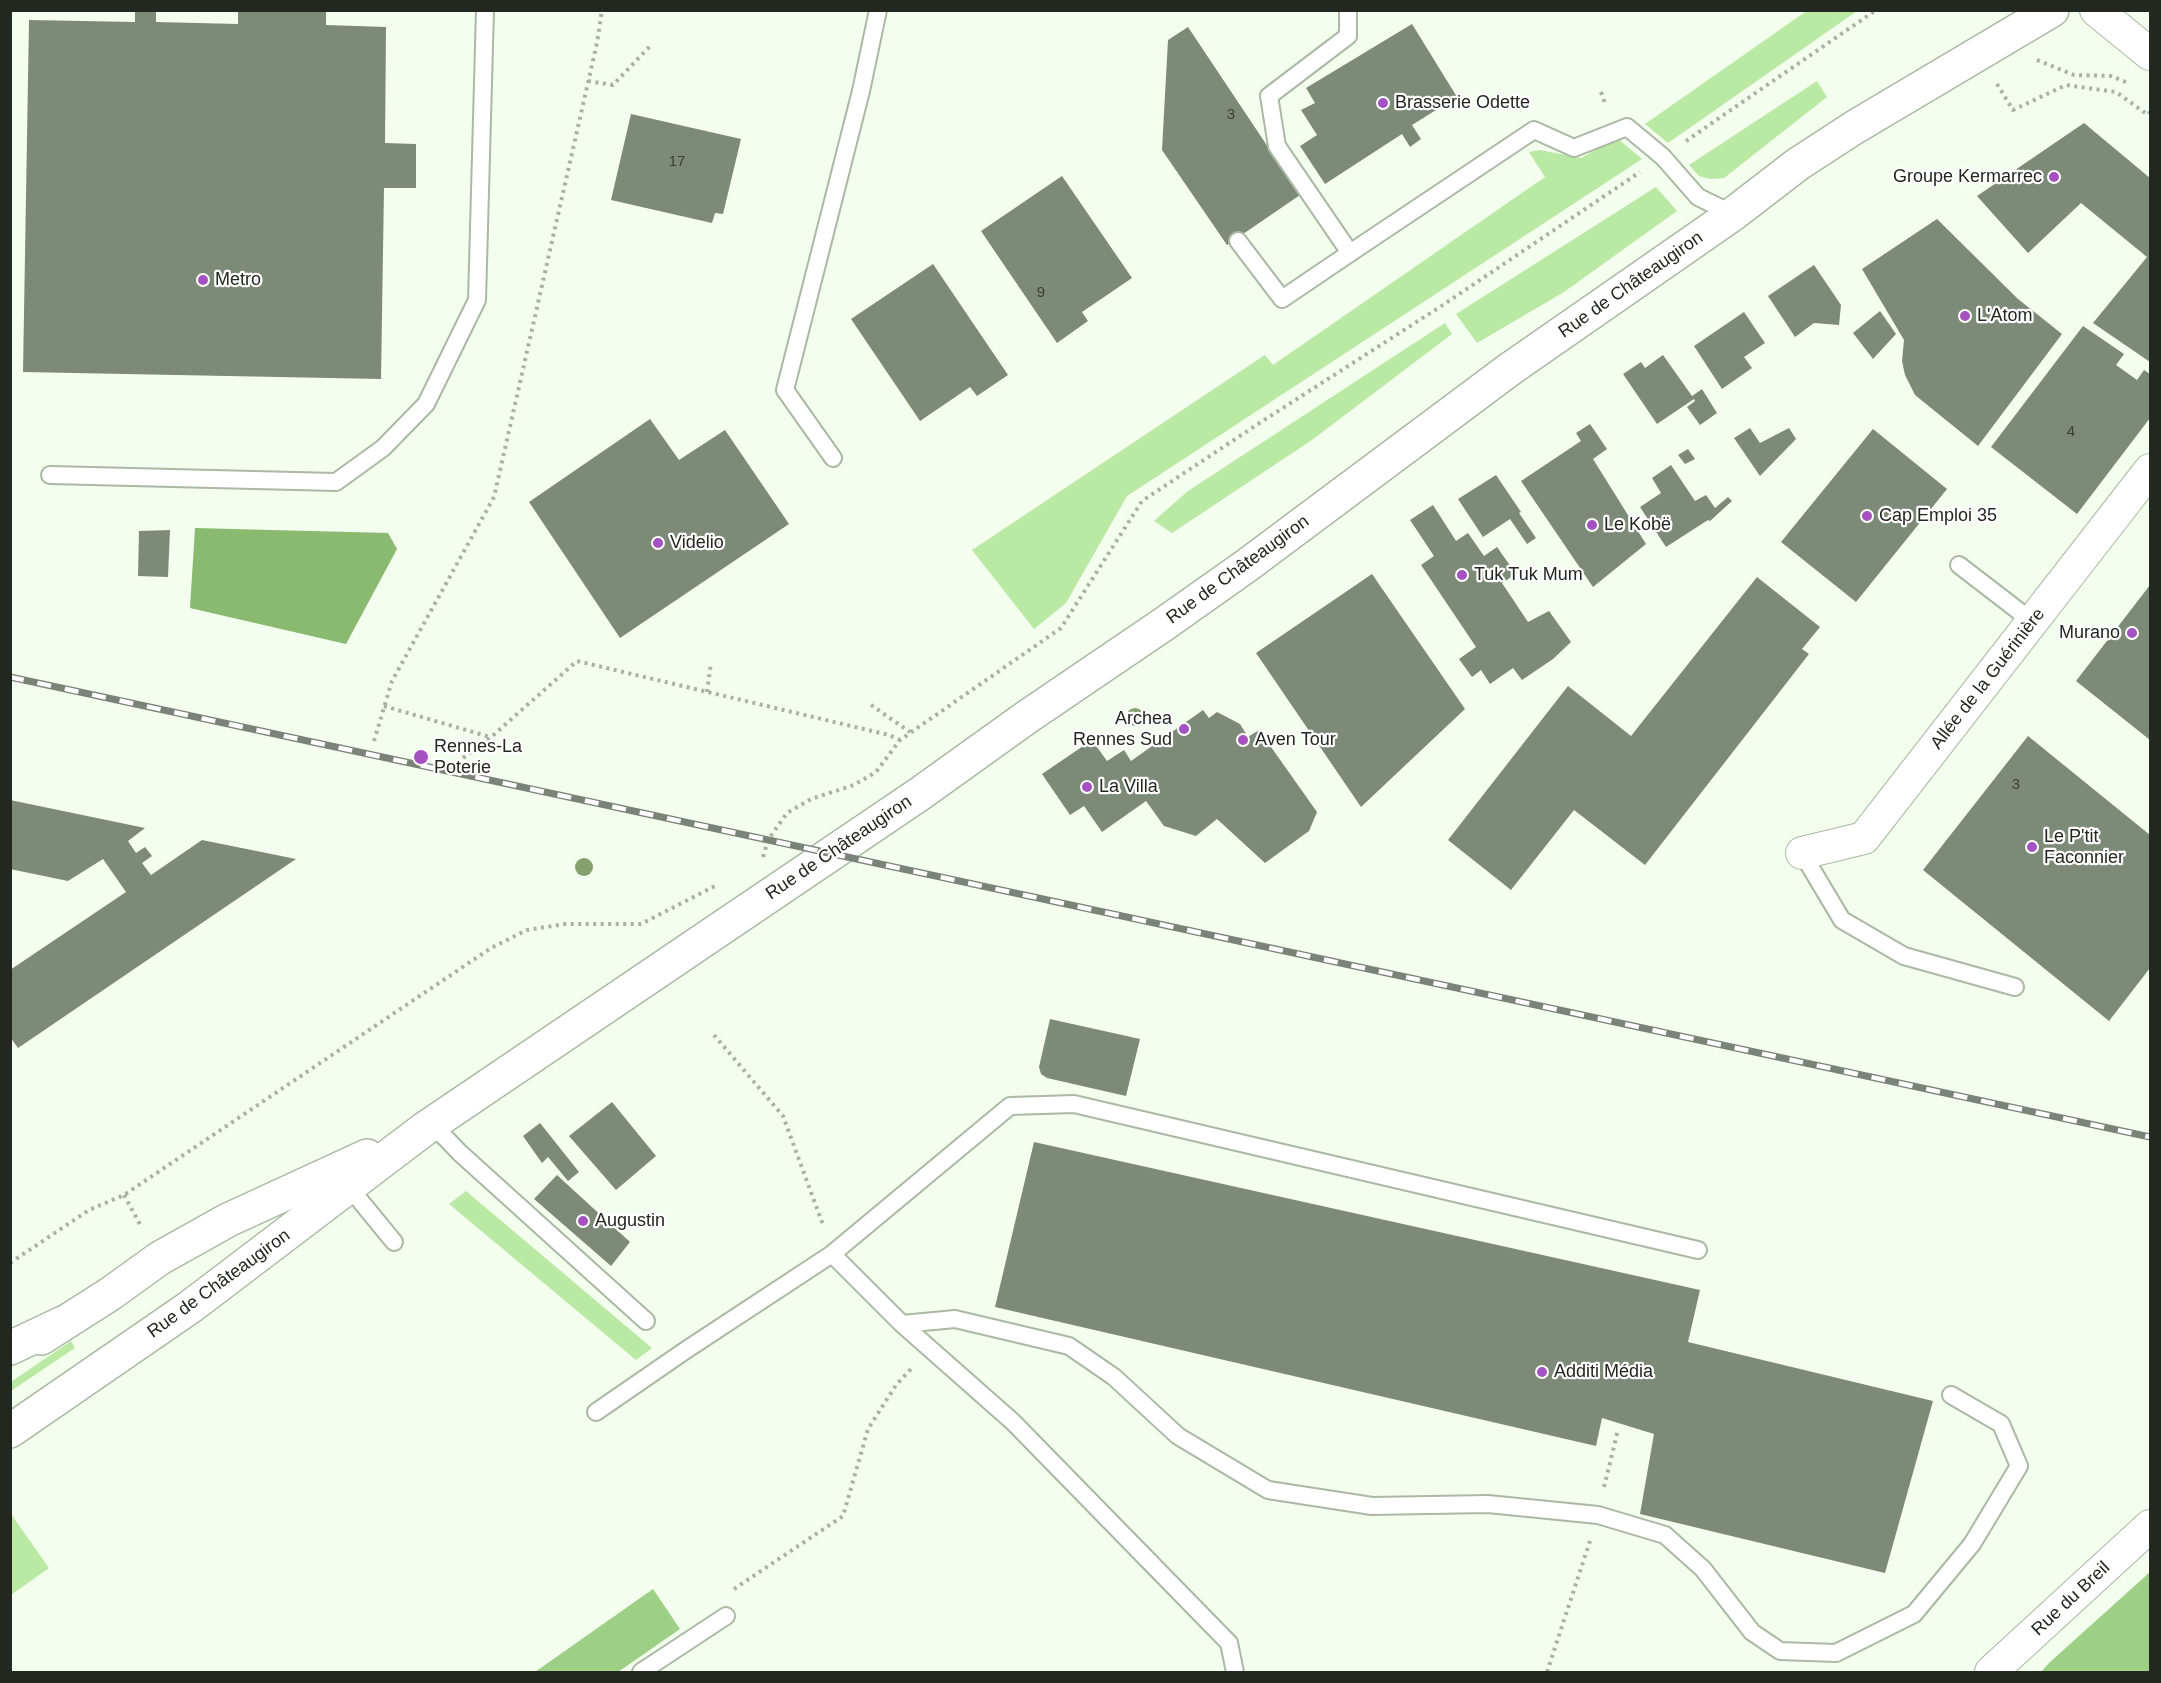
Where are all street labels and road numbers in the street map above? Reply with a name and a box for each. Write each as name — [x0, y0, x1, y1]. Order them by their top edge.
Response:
street label: Rue de Châteaugiron — [1555, 227, 1707, 343]
street label: Rue de Châteaugiron — [1162, 511, 1314, 629]
street label: Allée de la Guérinière — [1926, 604, 2050, 754]
street label: Rue de Châteaugiron — [762, 791, 916, 905]
street label: Rue de Châteaugiron — [143, 1225, 295, 1343]
street label: Rue du Breil — [2027, 1557, 2115, 1641]

